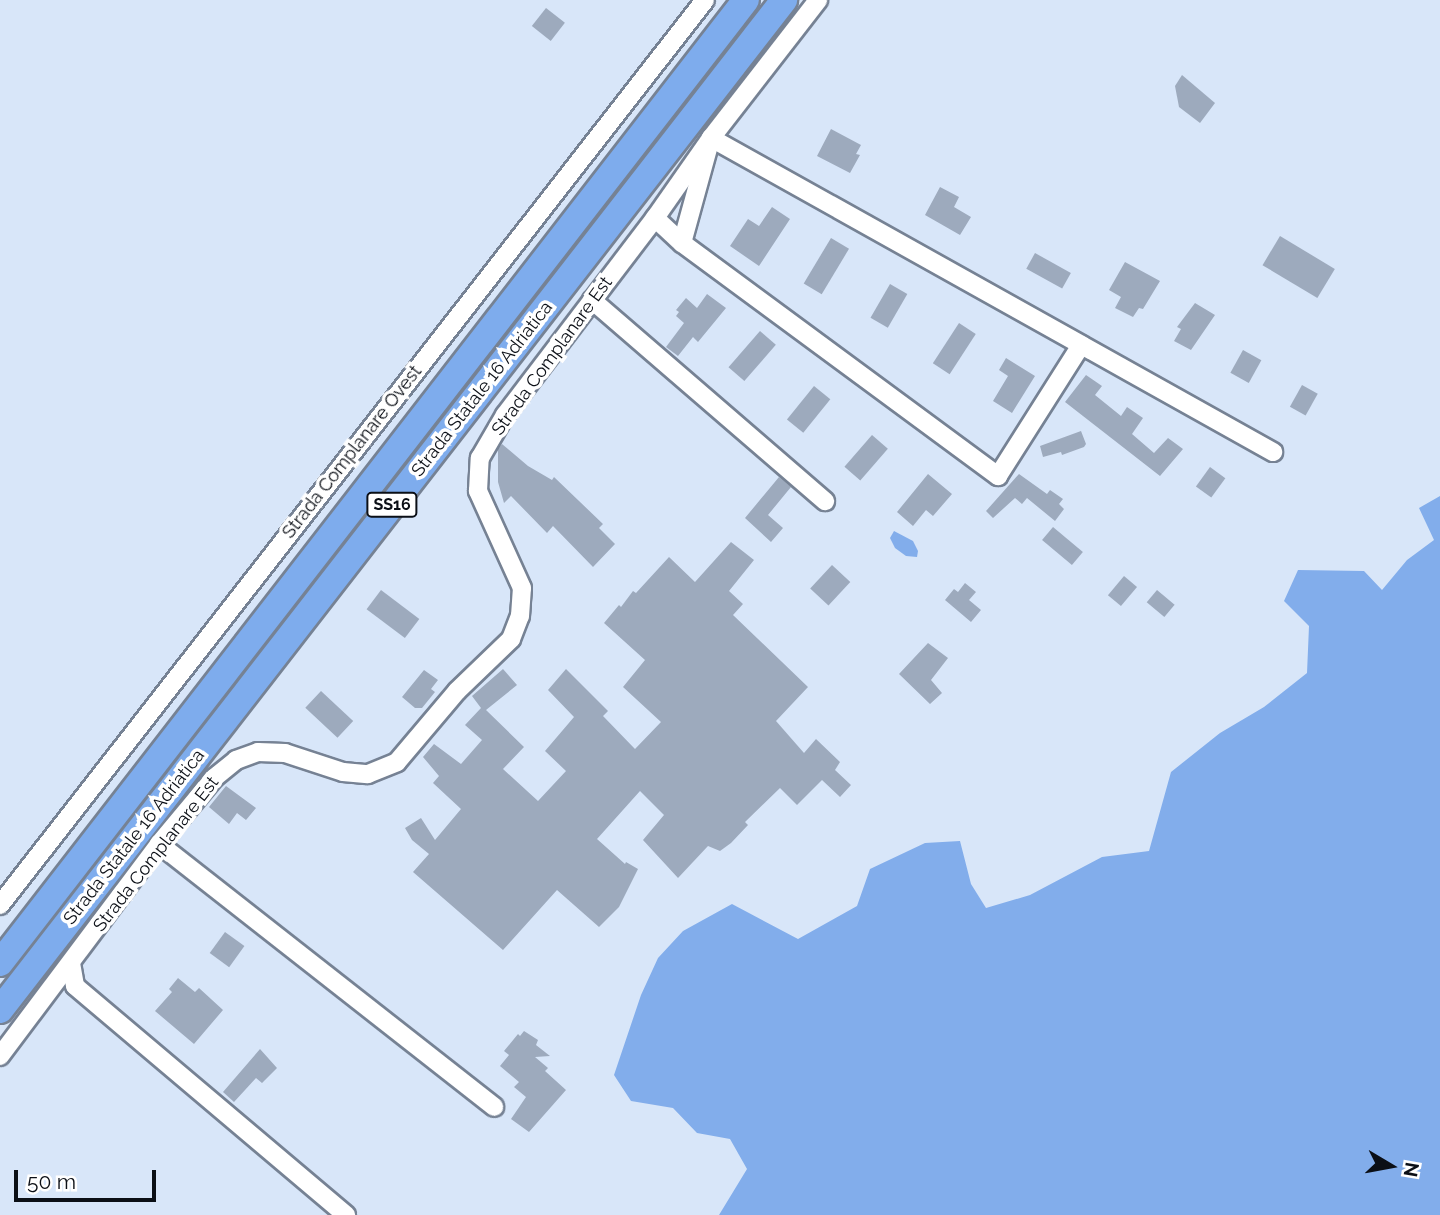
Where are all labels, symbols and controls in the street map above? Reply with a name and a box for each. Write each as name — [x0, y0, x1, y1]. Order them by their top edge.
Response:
street label: Strada Complanare Est — [487, 272, 617, 440]
street label: Strada Statale 16 Adriatica — [407, 297, 557, 481]
street label: Strada Complanare Ovest — [278, 361, 426, 543]
road number: SS16 — [366, 492, 418, 518]
street label: Strada Statale 16 Adriatica — [59, 745, 209, 929]
street label: Strada Complanare Est — [89, 772, 223, 936]
north arrow — [1356, 1131, 1426, 1201]
scale bar — [18, 1156, 159, 1200]
text: N — [1400, 1161, 1424, 1179]
text: 50 m — [27, 1169, 76, 1194]

